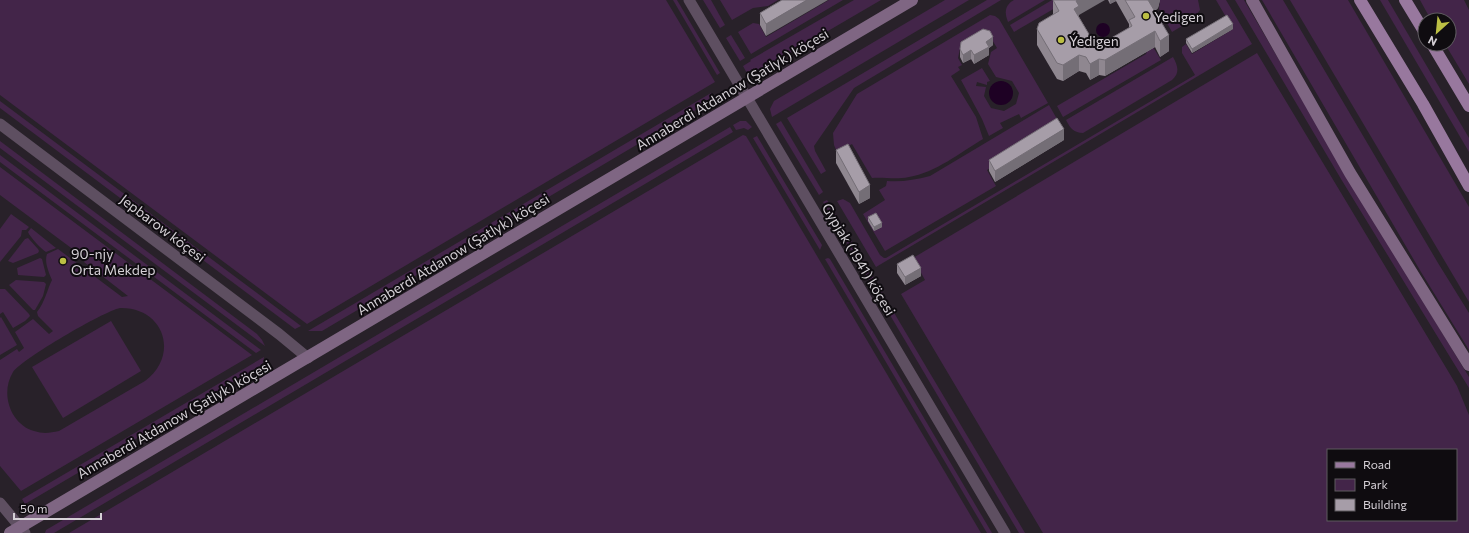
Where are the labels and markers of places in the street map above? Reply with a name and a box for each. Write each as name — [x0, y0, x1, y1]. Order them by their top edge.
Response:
place label: Yedigen — [1154, 8, 1204, 25]
marker: Yedigen — [1141, 11, 1151, 21]
place label: Ýedigen — [1069, 32, 1119, 49]
marker: Ýedigen — [1056, 35, 1066, 45]
place label: 90-njy Orta Mekdep — [71, 245, 156, 278]
marker: 90-njy Orta Mekdep — [58, 256, 68, 266]

